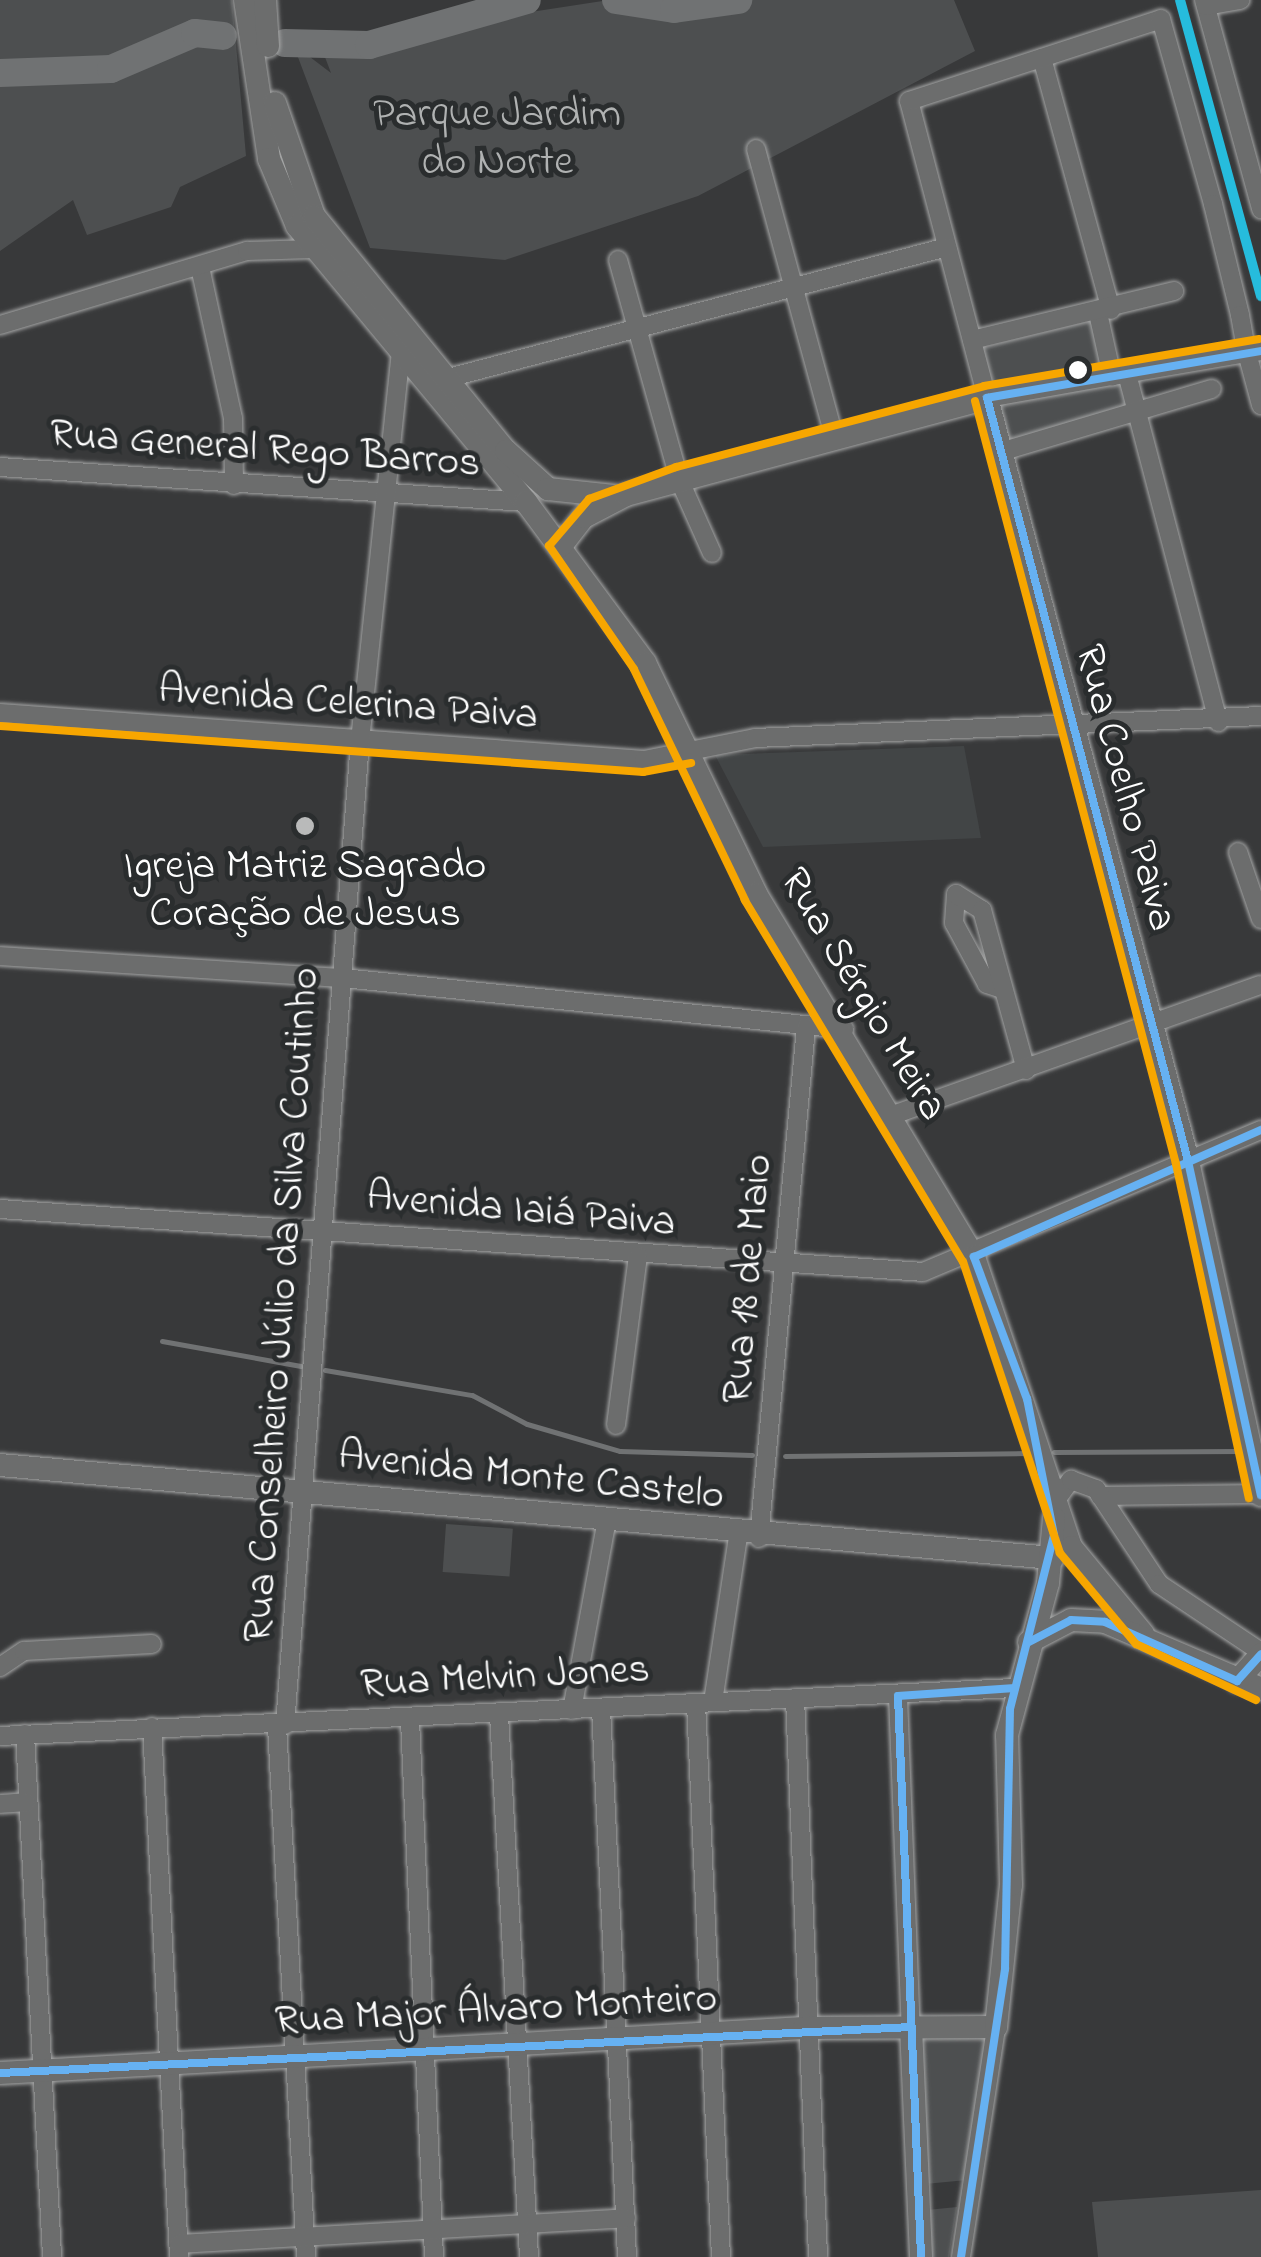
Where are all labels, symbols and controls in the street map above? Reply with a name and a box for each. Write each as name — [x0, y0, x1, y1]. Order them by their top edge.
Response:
park label: Parque Jardim do Norte — [373, 90, 621, 188]
unlabelled marker — [1068, 360, 1088, 380]
street label: Rua General Rego Barros — [48, 410, 482, 490]
street label: Rua Coelho Paiva — [1062, 639, 1186, 937]
street label: Avenida Celerina Paiva — [157, 666, 539, 742]
marker: Igreja Matriz Sagrado Coração de Jesus — [294, 815, 316, 837]
place label: Igreja Matriz Sagrado Coração de Jesus — [124, 842, 486, 940]
street label: Rua Sérgio Meira — [767, 860, 957, 1130]
street label: Rua Conselheiro Júlio da Silva Coutinho — [234, 966, 332, 1644]
street label: Rua 18 de Maio — [713, 1152, 785, 1406]
street label: Avenida Iaiá Paiva — [364, 1172, 678, 1250]
street label: Avenida Monte Castelo — [336, 1432, 726, 1522]
street label: Rua Melvin Jones — [359, 1645, 651, 1711]
street label: Rua Major Álvaro Monteiro — [274, 1974, 718, 2048]

